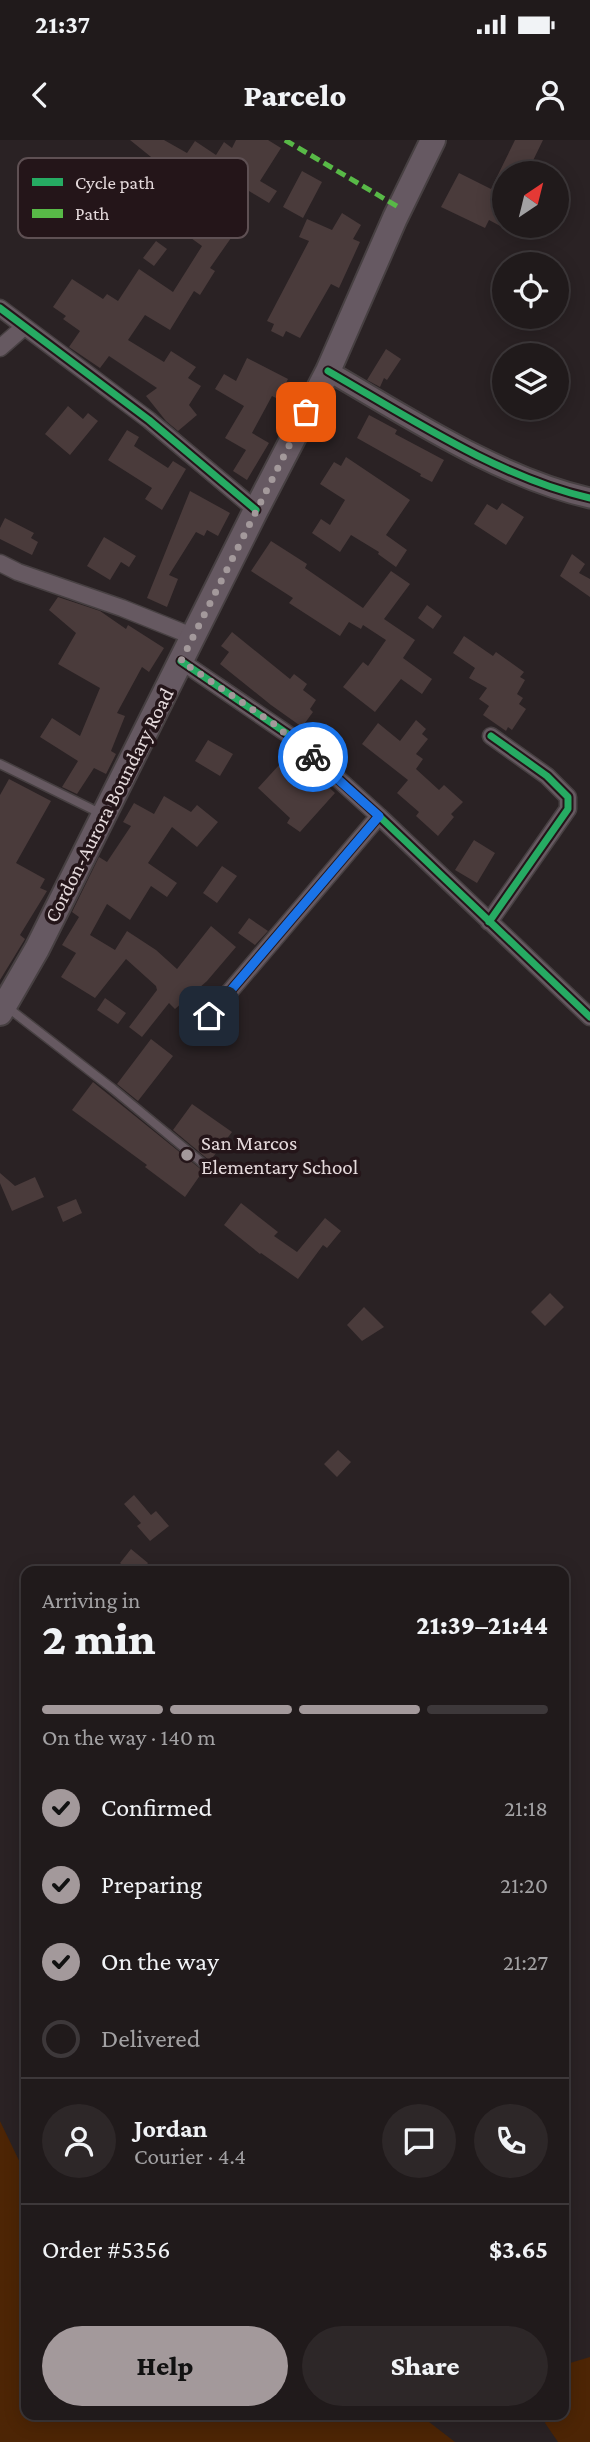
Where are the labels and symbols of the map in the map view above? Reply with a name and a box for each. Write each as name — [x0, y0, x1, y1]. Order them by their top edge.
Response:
legend — [18, 158, 248, 238]
north arrow — [492, 161, 569, 238]
text: Cycle path — [75, 172, 155, 193]
text: Path — [75, 203, 110, 224]
pin — [276, 382, 336, 442]
street label: Cordon-Aurora Boundary Road — [39, 684, 179, 926]
courier — [278, 722, 348, 792]
pin — [179, 986, 239, 1046]
place label: San Marcos Elementary School — [201, 1131, 358, 1179]
marker: San Marcos Elementary School — [179, 1147, 195, 1163]

